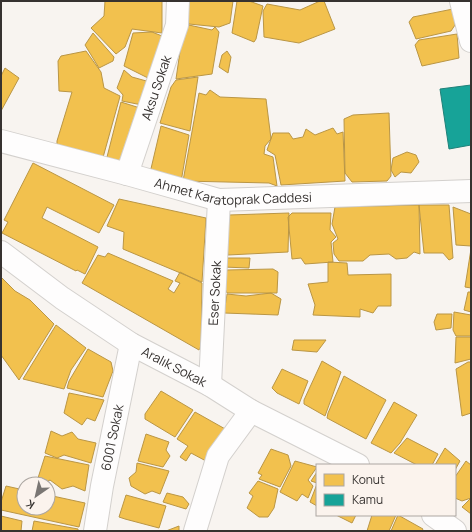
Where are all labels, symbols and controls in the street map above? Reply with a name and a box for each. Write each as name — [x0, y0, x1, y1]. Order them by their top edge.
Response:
street label: Aksu Sokak — [137, 52, 175, 123]
street label: Ahmet Karatoprak Caddesi — [152, 173, 312, 209]
street label: Eser Sokak — [204, 260, 225, 326]
street label: Aralık Sokak — [139, 342, 210, 391]
street label: 6001 Sokak — [96, 402, 128, 472]
legend — [316, 464, 456, 516]
text: Konut — [352, 471, 385, 488]
north arrow — [16, 476, 56, 516]
text: Kamu — [352, 491, 383, 508]
text: K — [22, 496, 37, 513]

